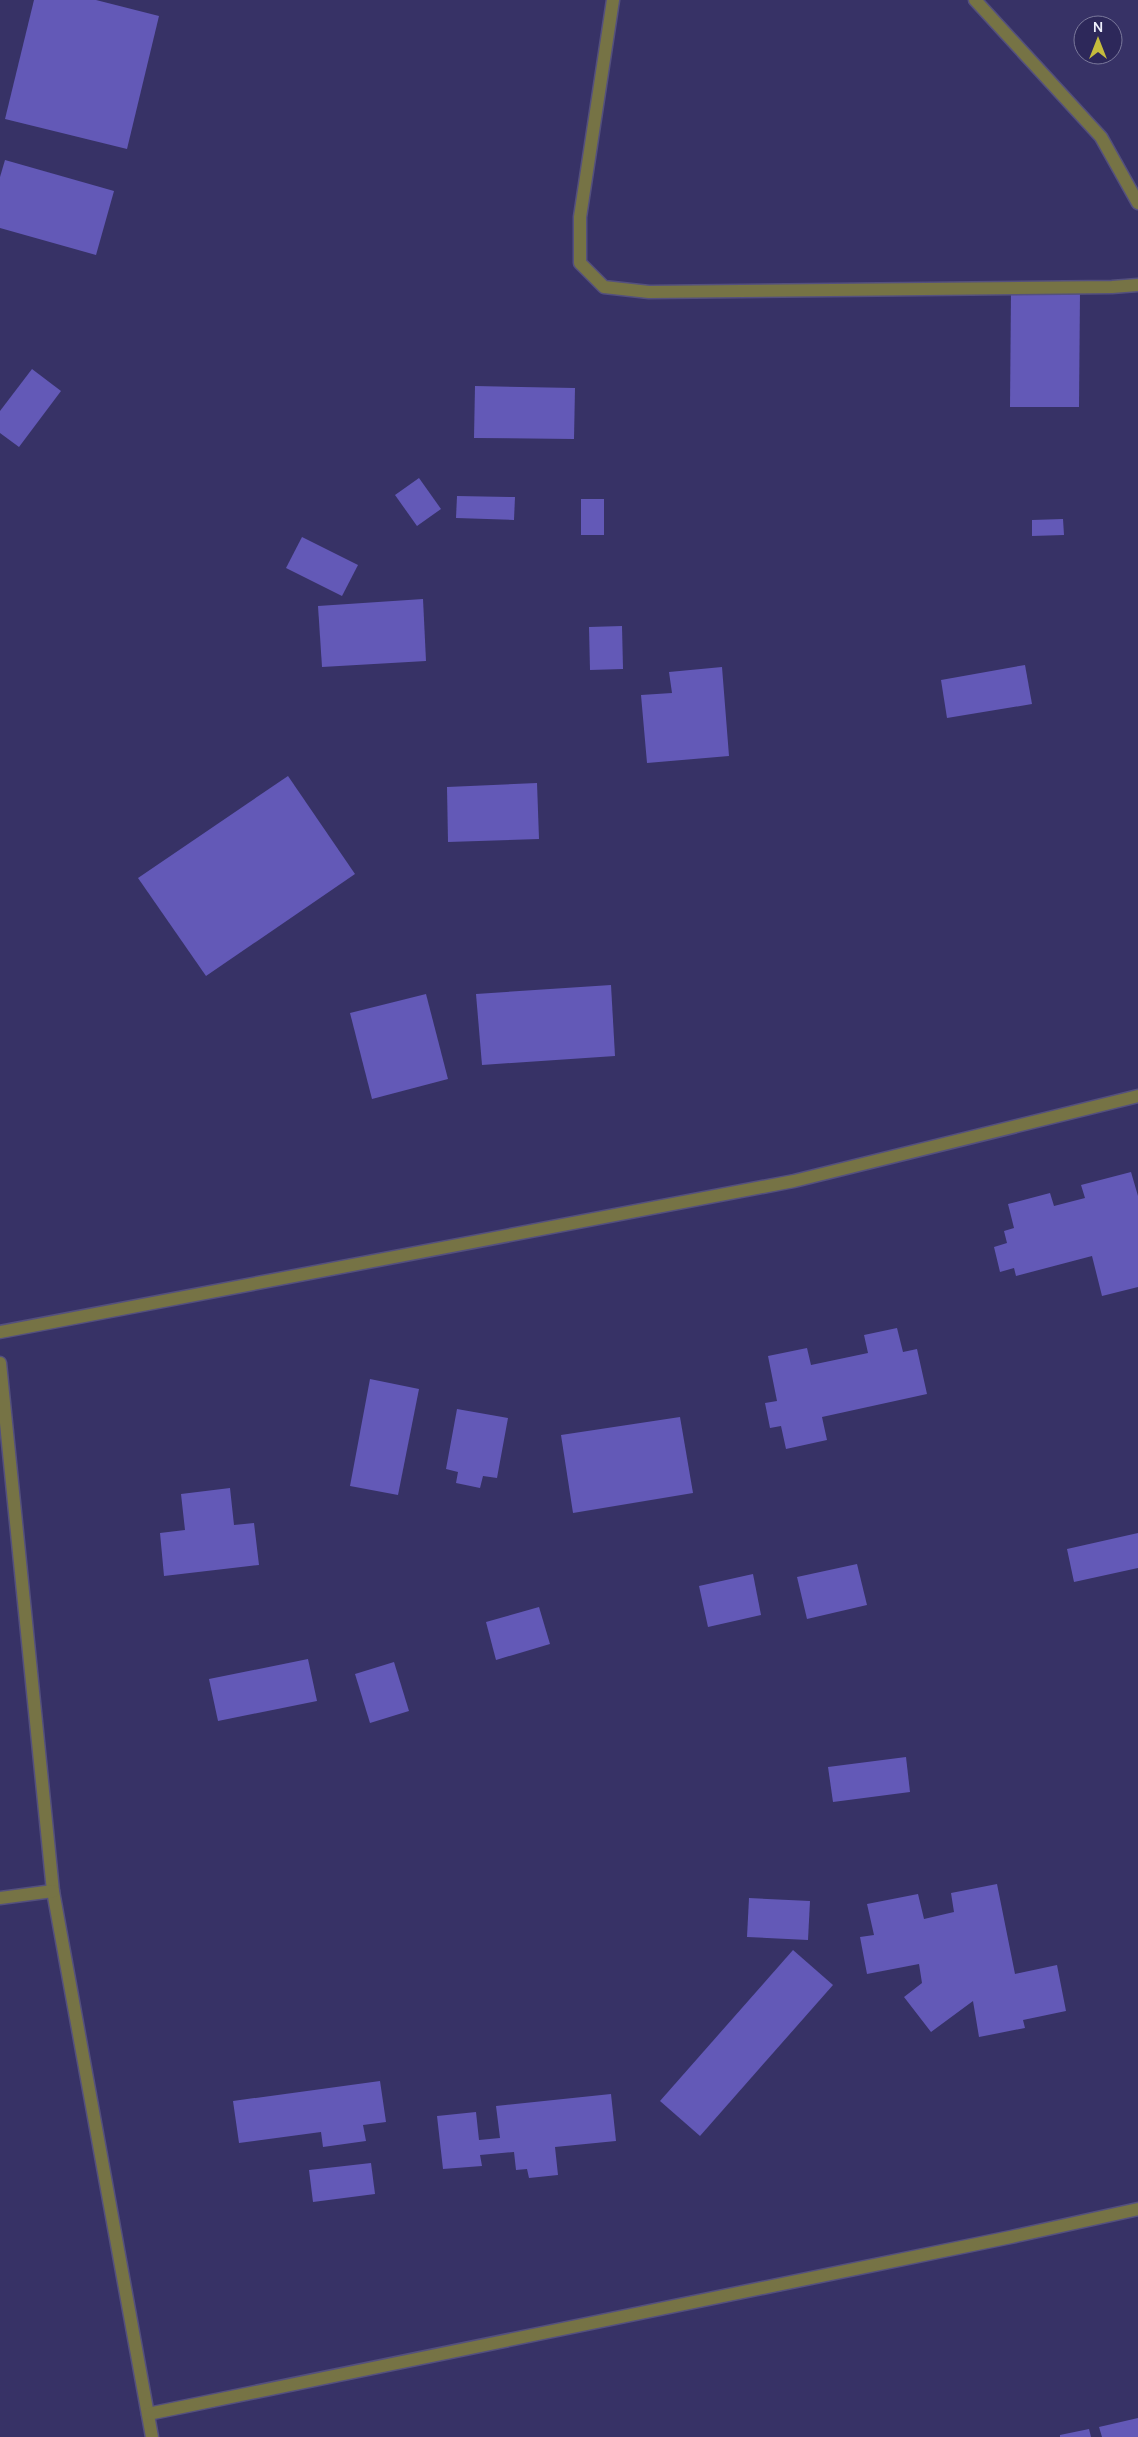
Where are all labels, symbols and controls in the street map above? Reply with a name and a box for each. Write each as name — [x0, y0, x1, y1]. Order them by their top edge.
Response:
north arrow — [1073, 15, 1123, 65]
text: N — [1093, 17, 1103, 36]

